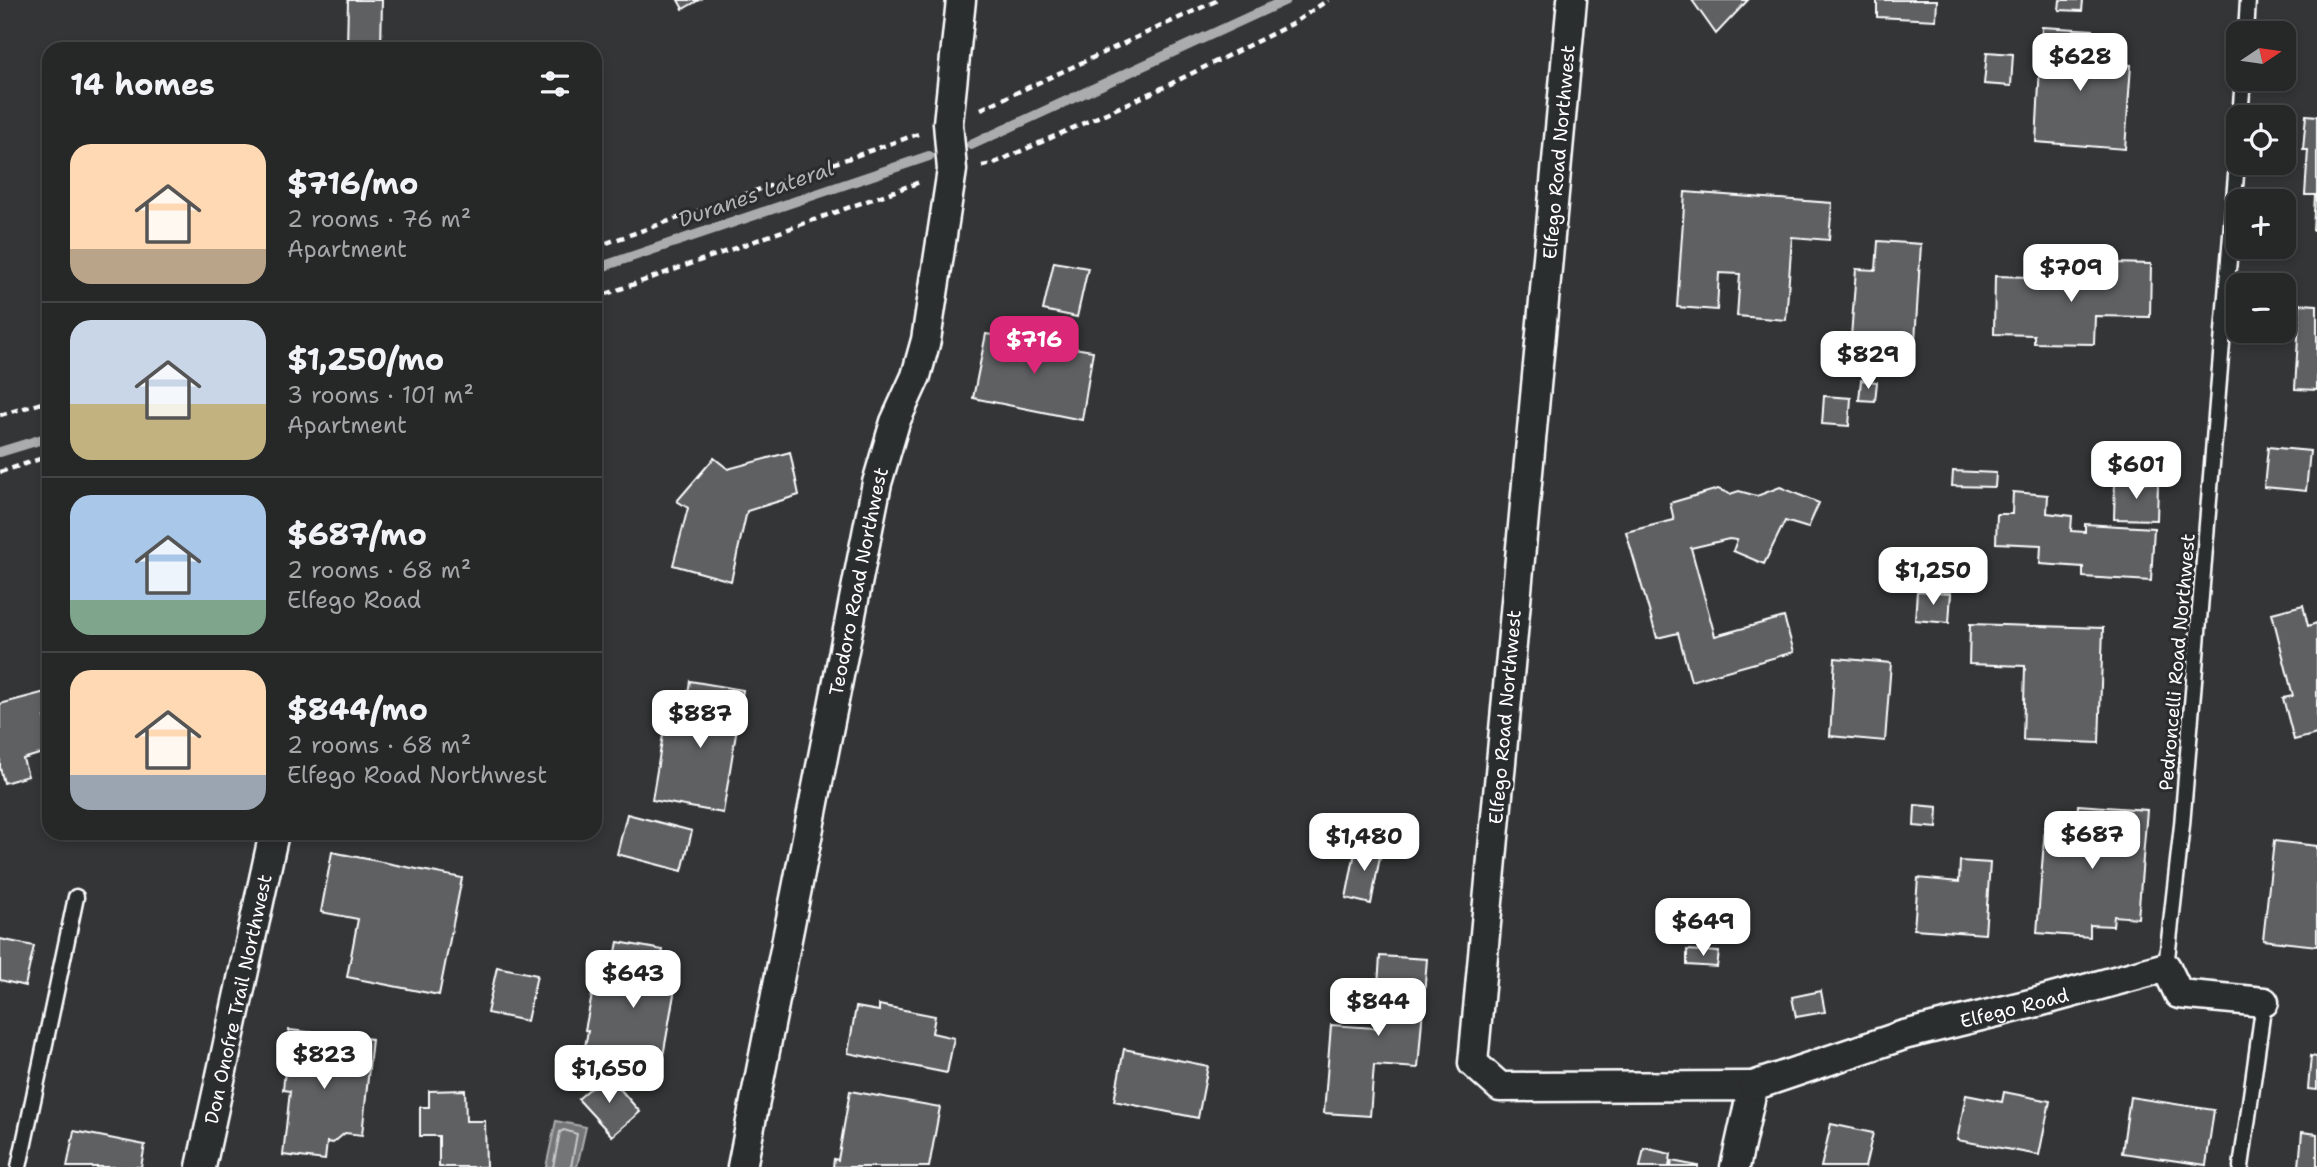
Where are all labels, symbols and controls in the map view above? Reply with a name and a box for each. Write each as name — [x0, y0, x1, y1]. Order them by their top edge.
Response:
north arrow — [2226, 21, 2296, 91]
map controls — [2226, 21, 2296, 343]
pin: $628 — [2039, 34, 2121, 93]
text: $628 — [2048, 41, 2112, 71]
street label: Elfego Road Northwest — [1537, 44, 1581, 260]
text: 14 homes — [70, 64, 215, 105]
icon: filters — [536, 65, 574, 103]
button: locate — [2226, 105, 2296, 175]
water label: Duranes Lateral — [674, 154, 838, 234]
text: $716/mo — [287, 163, 419, 204]
icon: home — [126, 172, 210, 256]
button: + — [2226, 189, 2296, 259]
text: 2 rooms · 76 m² — [287, 204, 471, 234]
text: Apartment — [287, 234, 407, 264]
pin: $709 — [2030, 244, 2112, 304]
text: $709 — [2039, 252, 2103, 282]
button: − — [2226, 273, 2296, 343]
pin: $716 — [993, 316, 1075, 376]
text: $716 — [1006, 324, 1062, 354]
pin: $829 — [1827, 332, 1909, 391]
text: $1,250/mo — [287, 339, 444, 380]
text: $829 — [1837, 339, 1899, 369]
icon: home — [126, 348, 210, 432]
text: 3 rooms · 101 m² — [287, 380, 474, 410]
text: Apartment — [287, 410, 407, 440]
pin: $601 — [2095, 442, 2177, 501]
text: $601 — [2107, 449, 2165, 479]
street label: Teodoro Road Northwest — [823, 464, 894, 698]
text: $687/mo — [287, 514, 427, 555]
icon: home — [126, 523, 210, 607]
street label: Pedroncelli Road Northwest — [2153, 532, 2201, 792]
pin: $1,250 — [1876, 548, 1990, 607]
text: 2 rooms · 68 m² — [287, 555, 471, 585]
text: $1,250 — [1895, 555, 1971, 585]
text: Elfego Road — [287, 585, 421, 615]
street label: Elfego Road Northwest — [1483, 609, 1527, 825]
text: $844/mo — [287, 689, 428, 730]
pin: $887 — [659, 690, 741, 750]
icon: home — [126, 698, 210, 782]
text: $887 — [668, 698, 732, 728]
text: 2 rooms · 68 m² — [287, 730, 471, 760]
text: Elfego Road Northwest — [287, 760, 547, 790]
pin: $687 — [2051, 812, 2133, 871]
pin: $1,480 — [1307, 814, 1421, 873]
text: $687 — [2060, 819, 2124, 849]
text: $1,480 — [1325, 821, 1403, 851]
street label: Don Onofre Trail Northwest — [198, 872, 277, 1126]
pin: $649 — [1662, 898, 1744, 958]
text: $649 — [1671, 906, 1735, 936]
pin: $643 — [592, 950, 674, 1010]
text: $643 — [602, 958, 664, 988]
pin: $844 — [1337, 978, 1419, 1038]
street label: Elfego Road — [1957, 982, 2071, 1033]
text: $844 — [1346, 986, 1410, 1016]
pin: $823 — [283, 1032, 365, 1091]
text: $823 — [292, 1039, 356, 1069]
pin: $1,650 — [552, 1046, 666, 1105]
text: $1,650 — [571, 1053, 647, 1083]

